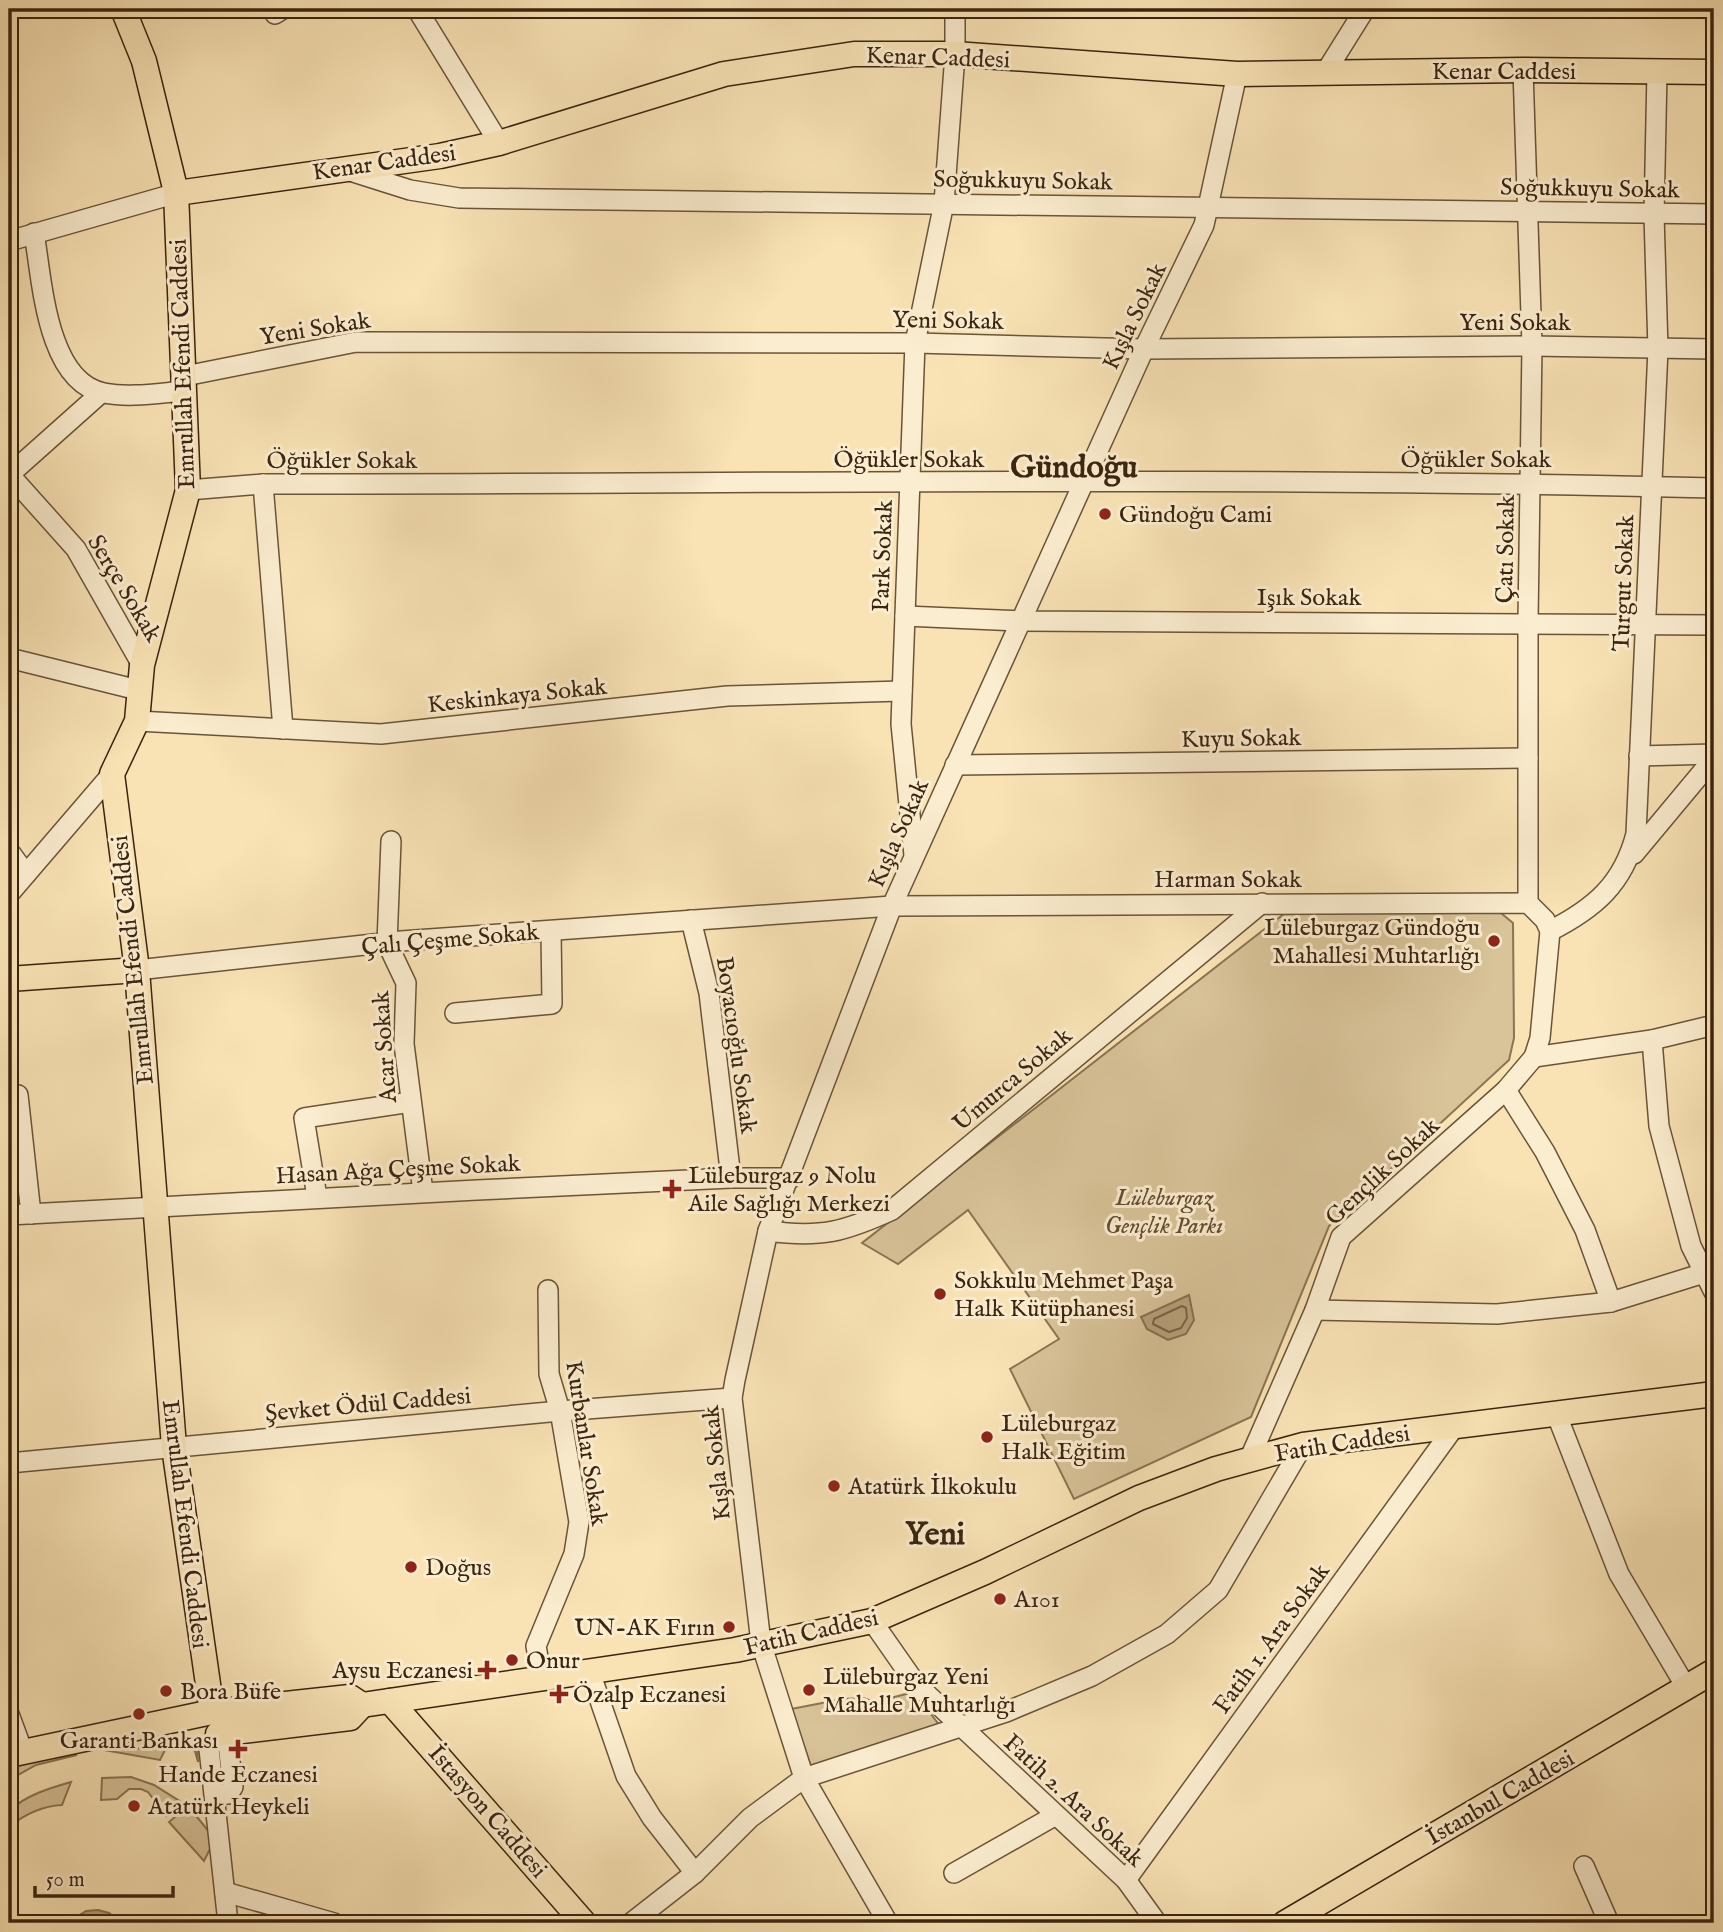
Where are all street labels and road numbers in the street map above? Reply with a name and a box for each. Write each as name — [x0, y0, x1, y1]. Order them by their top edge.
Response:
street label: Kenar Caddesi — [865, 40, 1011, 77]
street label: Kenar Caddesi — [1432, 57, 1576, 88]
street label: Kenar Caddesi — [310, 138, 458, 189]
street label: Soğukkuyu Sokak — [933, 164, 1113, 199]
street label: Soğukkuyu Sokak — [1500, 172, 1680, 207]
street label: Emrullah Efendi Caddesi — [164, 238, 203, 490]
street label: Kışla Sokak — [1096, 258, 1175, 375]
street label: Yeni Sokak — [258, 305, 373, 354]
street label: Yeni Sokak — [892, 305, 1004, 338]
street label: Yeni Sokak — [1459, 308, 1571, 339]
street label: Öğükler Sokak — [834, 445, 985, 476]
street label: Öğükler Sokak — [1401, 445, 1552, 476]
street label: Öğükler Sokak — [267, 446, 418, 477]
street label: Çatı Sokak — [1490, 494, 1523, 604]
street label: Park Sokak — [866, 499, 901, 613]
street label: Turgut Sokak — [1607, 514, 1642, 652]
street label: Serçe Sokak — [80, 529, 168, 648]
street label: Işık Sokak — [1257, 583, 1361, 614]
street label: Keskinkaya Sokak — [426, 672, 609, 721]
street label: Kuyu Sokak — [1181, 723, 1302, 756]
street label: Kışla Sokak — [862, 774, 937, 893]
street label: Emrullah Efendi Caddesi — [105, 834, 162, 1086]
street label: Harman Sokak — [1154, 865, 1302, 896]
street label: Çalı Çeşme Sokak — [360, 917, 540, 964]
street label: Boyacıoğlu Sokak — [708, 955, 763, 1136]
street label: Acar Sokak — [366, 990, 405, 1105]
street label: Umurca Sokak — [947, 1021, 1079, 1139]
street label: Gençlik Sokak — [1319, 1111, 1447, 1233]
street label: Hasan Ağa Çeşme Sokak — [275, 1149, 521, 1192]
street label: Kurbanlar Sokak — [557, 1358, 614, 1528]
street label: Şevket Ödül Caddesi — [264, 1381, 473, 1430]
street label: Emrullah Efendi Caddesi — [154, 1398, 215, 1650]
street label: Kışla Sokak — [696, 1404, 739, 1522]
street label: Fatih Caddesi — [1272, 1418, 1412, 1471]
street label: Fatih 1. Ara Sokak — [1207, 1557, 1337, 1720]
street label: Fatih Caddesi — [741, 1603, 882, 1664]
street label: Fatih 2. Ara Sokak — [996, 1728, 1150, 1874]
street label: İstasyon Caddesi — [420, 1739, 553, 1885]
street label: İstanbul Caddesi — [1421, 1743, 1580, 1853]

